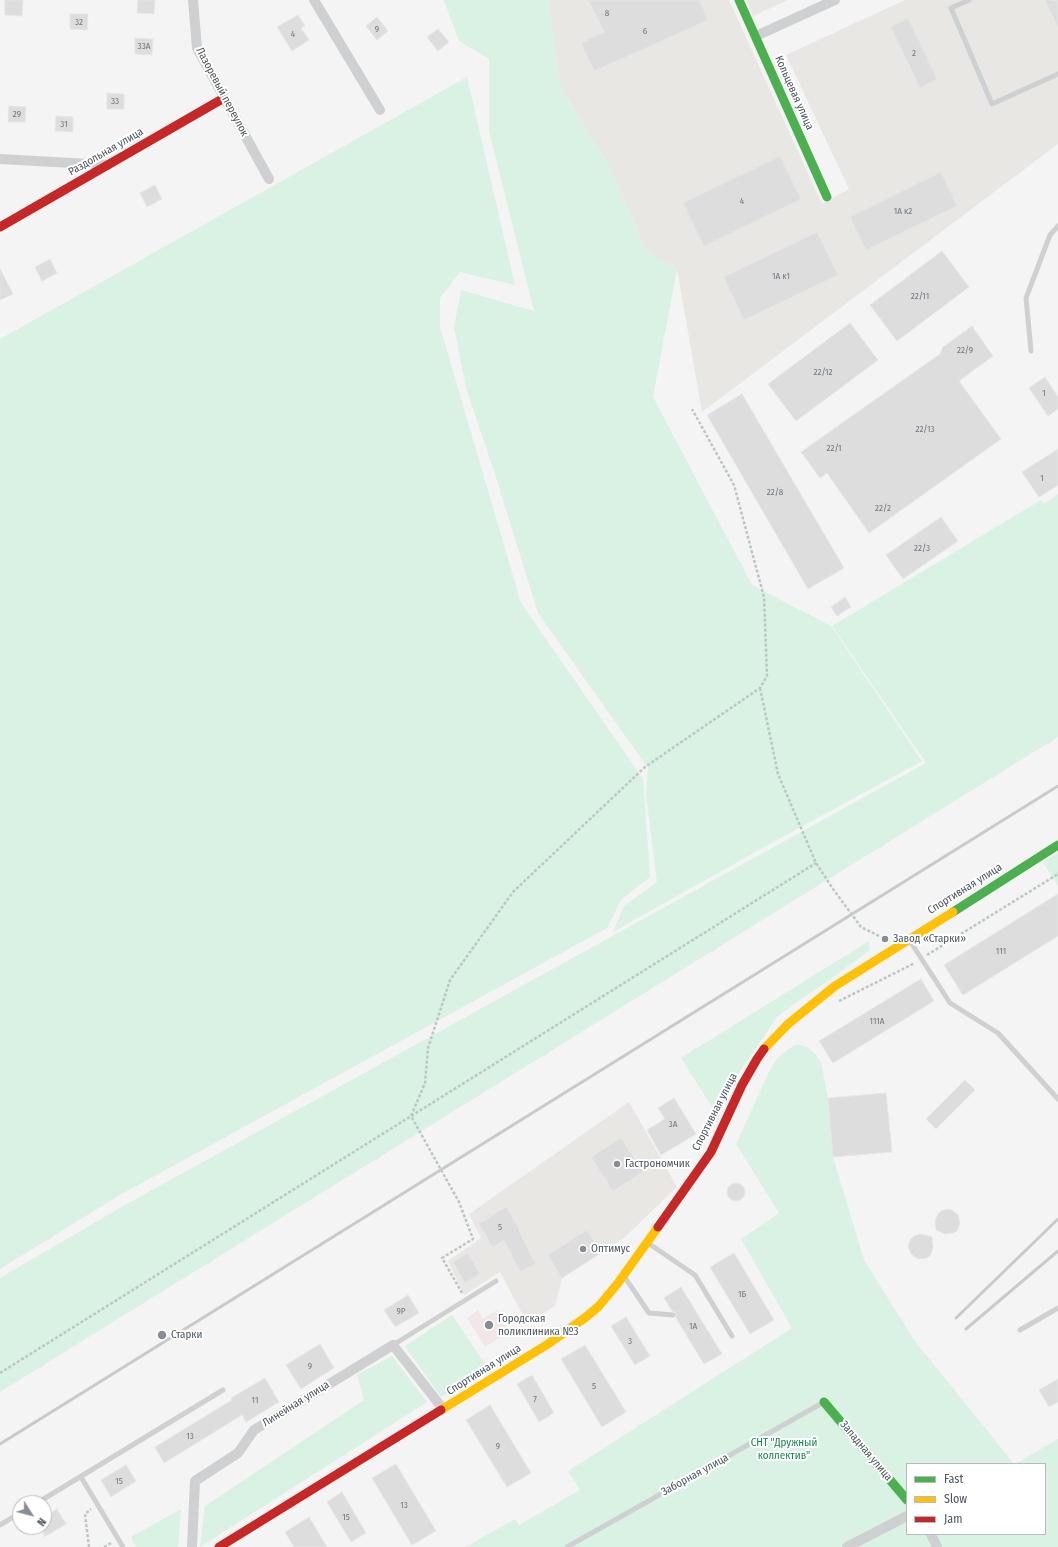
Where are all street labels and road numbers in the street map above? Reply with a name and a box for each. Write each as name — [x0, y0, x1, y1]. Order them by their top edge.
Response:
street label: Лазоревый переулок — [193, 45, 251, 139]
street label: Кольцевая улица — [772, 54, 816, 132]
street label: Раздольная улица — [66, 125, 146, 179]
street label: Спортивная улица — [925, 861, 1005, 917]
street label: Спортивная улица — [690, 1071, 740, 1153]
street label: Спортивная улица — [444, 1342, 524, 1398]
street label: Линейная улица — [260, 1378, 332, 1430]
street label: Западная улица — [837, 1418, 895, 1484]
street label: Заборная улица — [659, 1451, 731, 1499]

